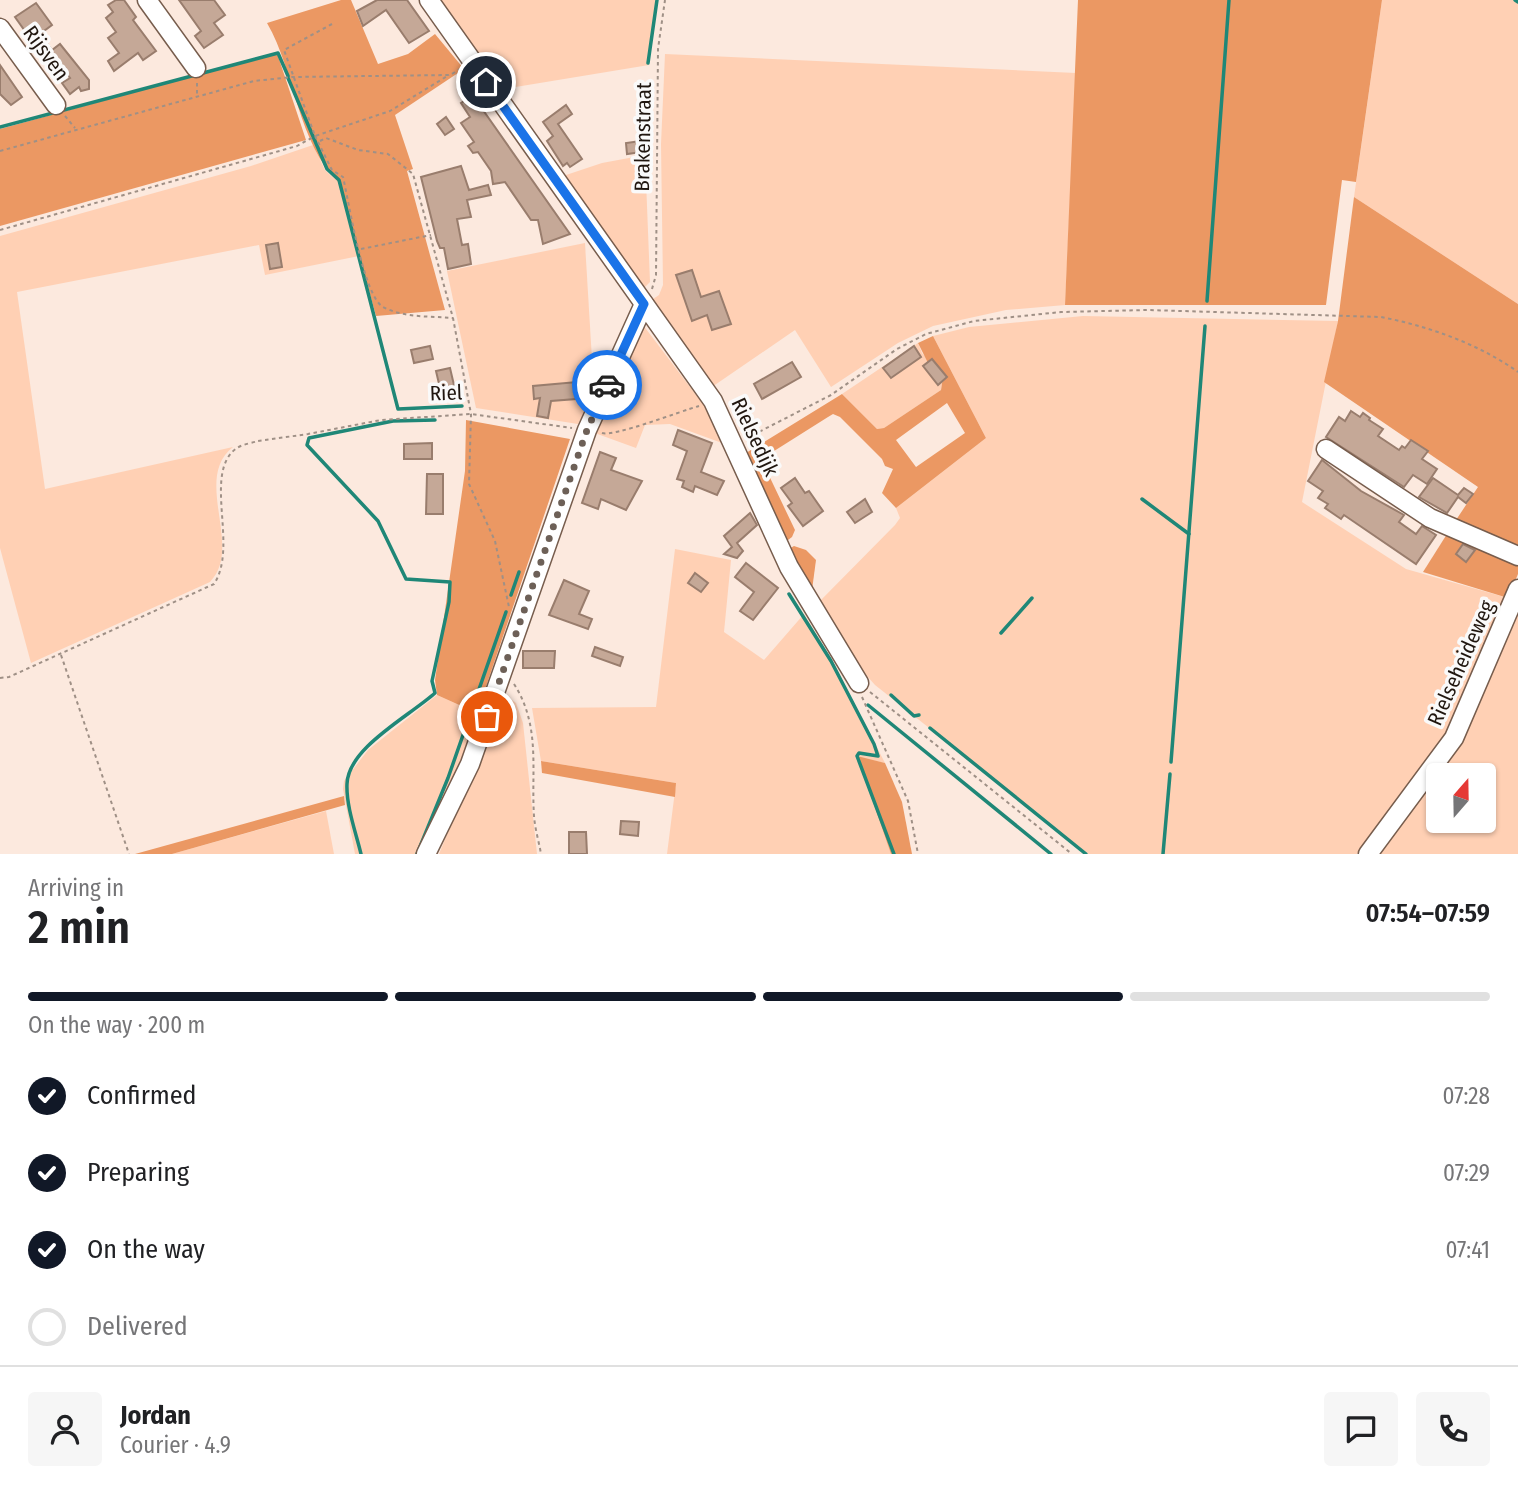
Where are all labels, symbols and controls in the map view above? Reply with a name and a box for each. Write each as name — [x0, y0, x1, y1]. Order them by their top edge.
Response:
street label: Rijsven — [17, 21, 75, 85]
pin — [456, 52, 516, 112]
icon: home — [467, 63, 505, 101]
street label: Brakenstraat — [629, 82, 657, 192]
courier — [572, 350, 642, 420]
icon: car — [588, 366, 626, 404]
street label: Riel — [429, 379, 463, 407]
street label: Rielsedijk — [726, 394, 785, 481]
street label: Rielseheideweg — [1422, 596, 1500, 730]
pin — [457, 687, 517, 747]
icon: bag — [468, 698, 506, 736]
north arrow — [1426, 763, 1496, 833]
map controls — [1426, 763, 1496, 833]
text: Arriving in — [28, 874, 124, 902]
text: 07:54–07:59 — [1365, 898, 1490, 929]
text: 2 min — [28, 900, 130, 955]
text: On the way · 200 m — [28, 1011, 205, 1039]
icon: check — [28, 1077, 66, 1115]
text: Confirmed — [87, 1080, 197, 1111]
text: 07:28 — [1443, 1082, 1490, 1110]
icon: check — [28, 1154, 66, 1192]
text: Preparing — [87, 1157, 189, 1188]
text: 07:29 — [1443, 1159, 1490, 1187]
icon: check — [28, 1231, 66, 1269]
text: On the way — [87, 1234, 205, 1265]
text: 07:41 — [1445, 1236, 1490, 1264]
text: Delivered — [87, 1311, 188, 1342]
button: person — [28, 1392, 102, 1466]
button: chat — [1324, 1392, 1398, 1466]
button: phone — [1416, 1392, 1490, 1466]
text: Jordan — [120, 1400, 191, 1431]
text: Courier · 4.9 — [120, 1431, 231, 1459]

